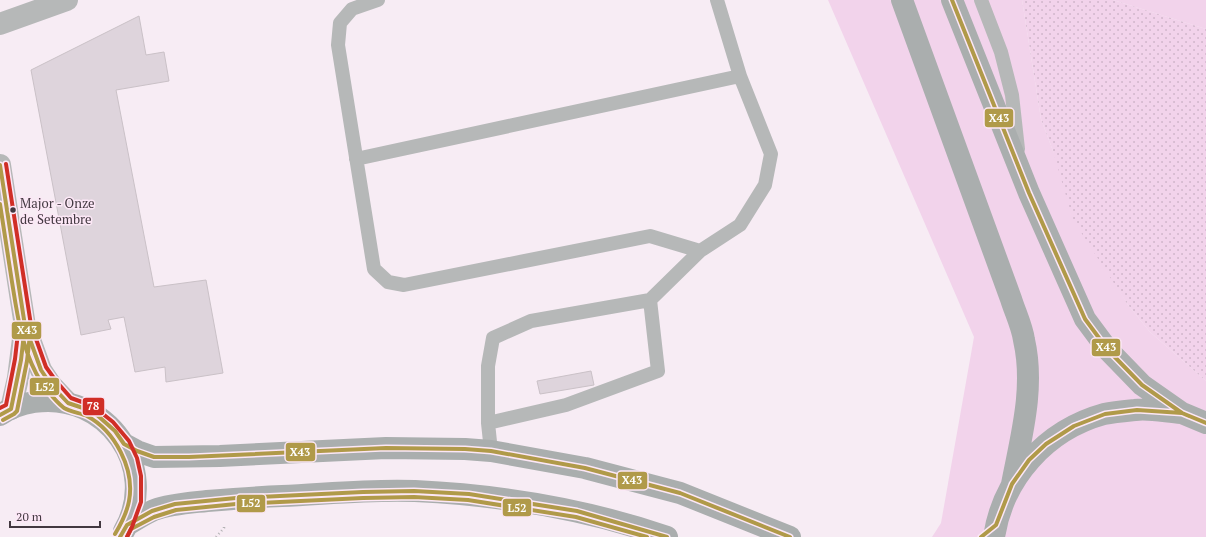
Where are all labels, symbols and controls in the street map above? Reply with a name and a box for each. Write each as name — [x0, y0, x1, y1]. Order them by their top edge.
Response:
line badge: X43 — [984, 108, 1014, 128]
text: X43 — [989, 111, 1009, 125]
place label: Major - Onze de Setembre — [20, 194, 95, 228]
marker: Major - Onze de Setembre — [8, 205, 18, 215]
line badge: X43 — [11, 321, 42, 340]
text: X43 — [17, 323, 37, 337]
line badge: X43 — [1091, 338, 1121, 357]
text: X43 — [1096, 340, 1116, 354]
line badge: L52 — [29, 377, 60, 396]
text: L52 — [36, 380, 54, 394]
line badge: 78 — [82, 397, 105, 416]
text: 78 — [87, 399, 99, 413]
line badge: X43 — [285, 442, 316, 462]
text: X43 — [290, 445, 310, 459]
line badge: X43 — [617, 471, 648, 490]
text: X43 — [622, 473, 642, 487]
line badge: L52 — [236, 494, 266, 513]
text: L52 — [242, 496, 260, 510]
line badge: L52 — [502, 498, 532, 517]
text: L52 — [508, 501, 526, 515]
scale bar — [10, 503, 100, 529]
text: 20 m — [16, 509, 43, 524]

